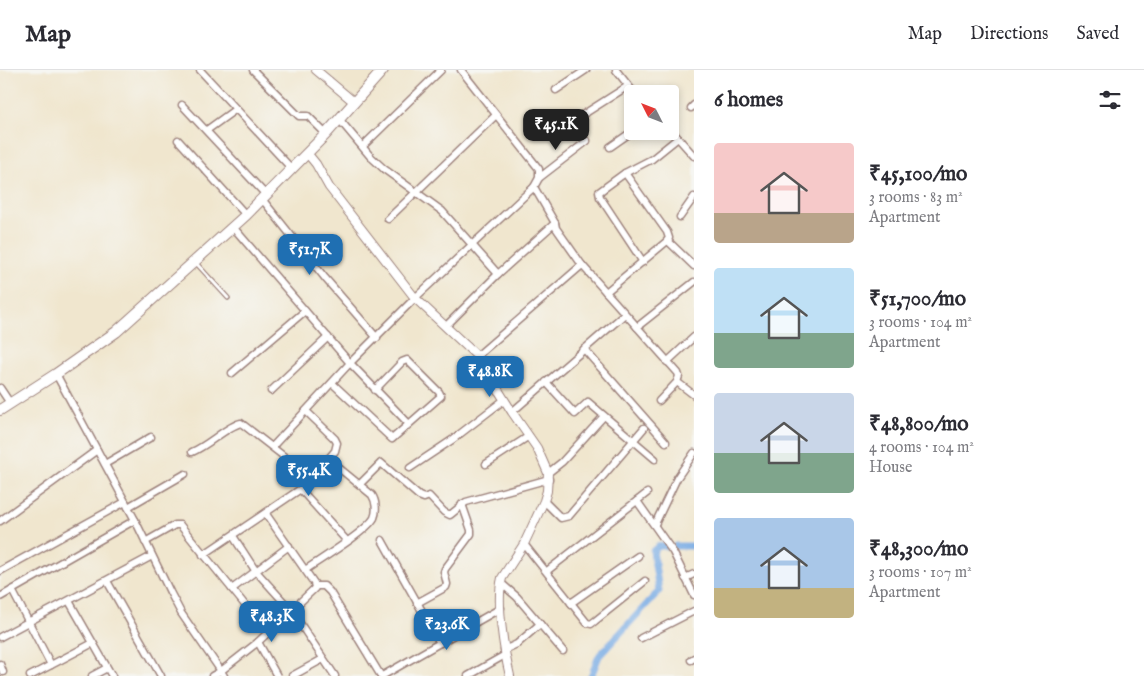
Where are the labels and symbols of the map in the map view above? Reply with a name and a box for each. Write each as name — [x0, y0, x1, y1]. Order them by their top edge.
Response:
north arrow — [624, 85, 679, 140]
pin: ₹45.1K — [515, 108, 597, 151]
pin: ₹51.7K — [269, 234, 351, 276]
pin: ₹48.8K — [449, 356, 531, 398]
pin: ₹55.4K — [268, 454, 350, 497]
pin: ₹48.3K — [231, 600, 313, 643]
pin: ₹23.6K — [406, 608, 488, 651]

